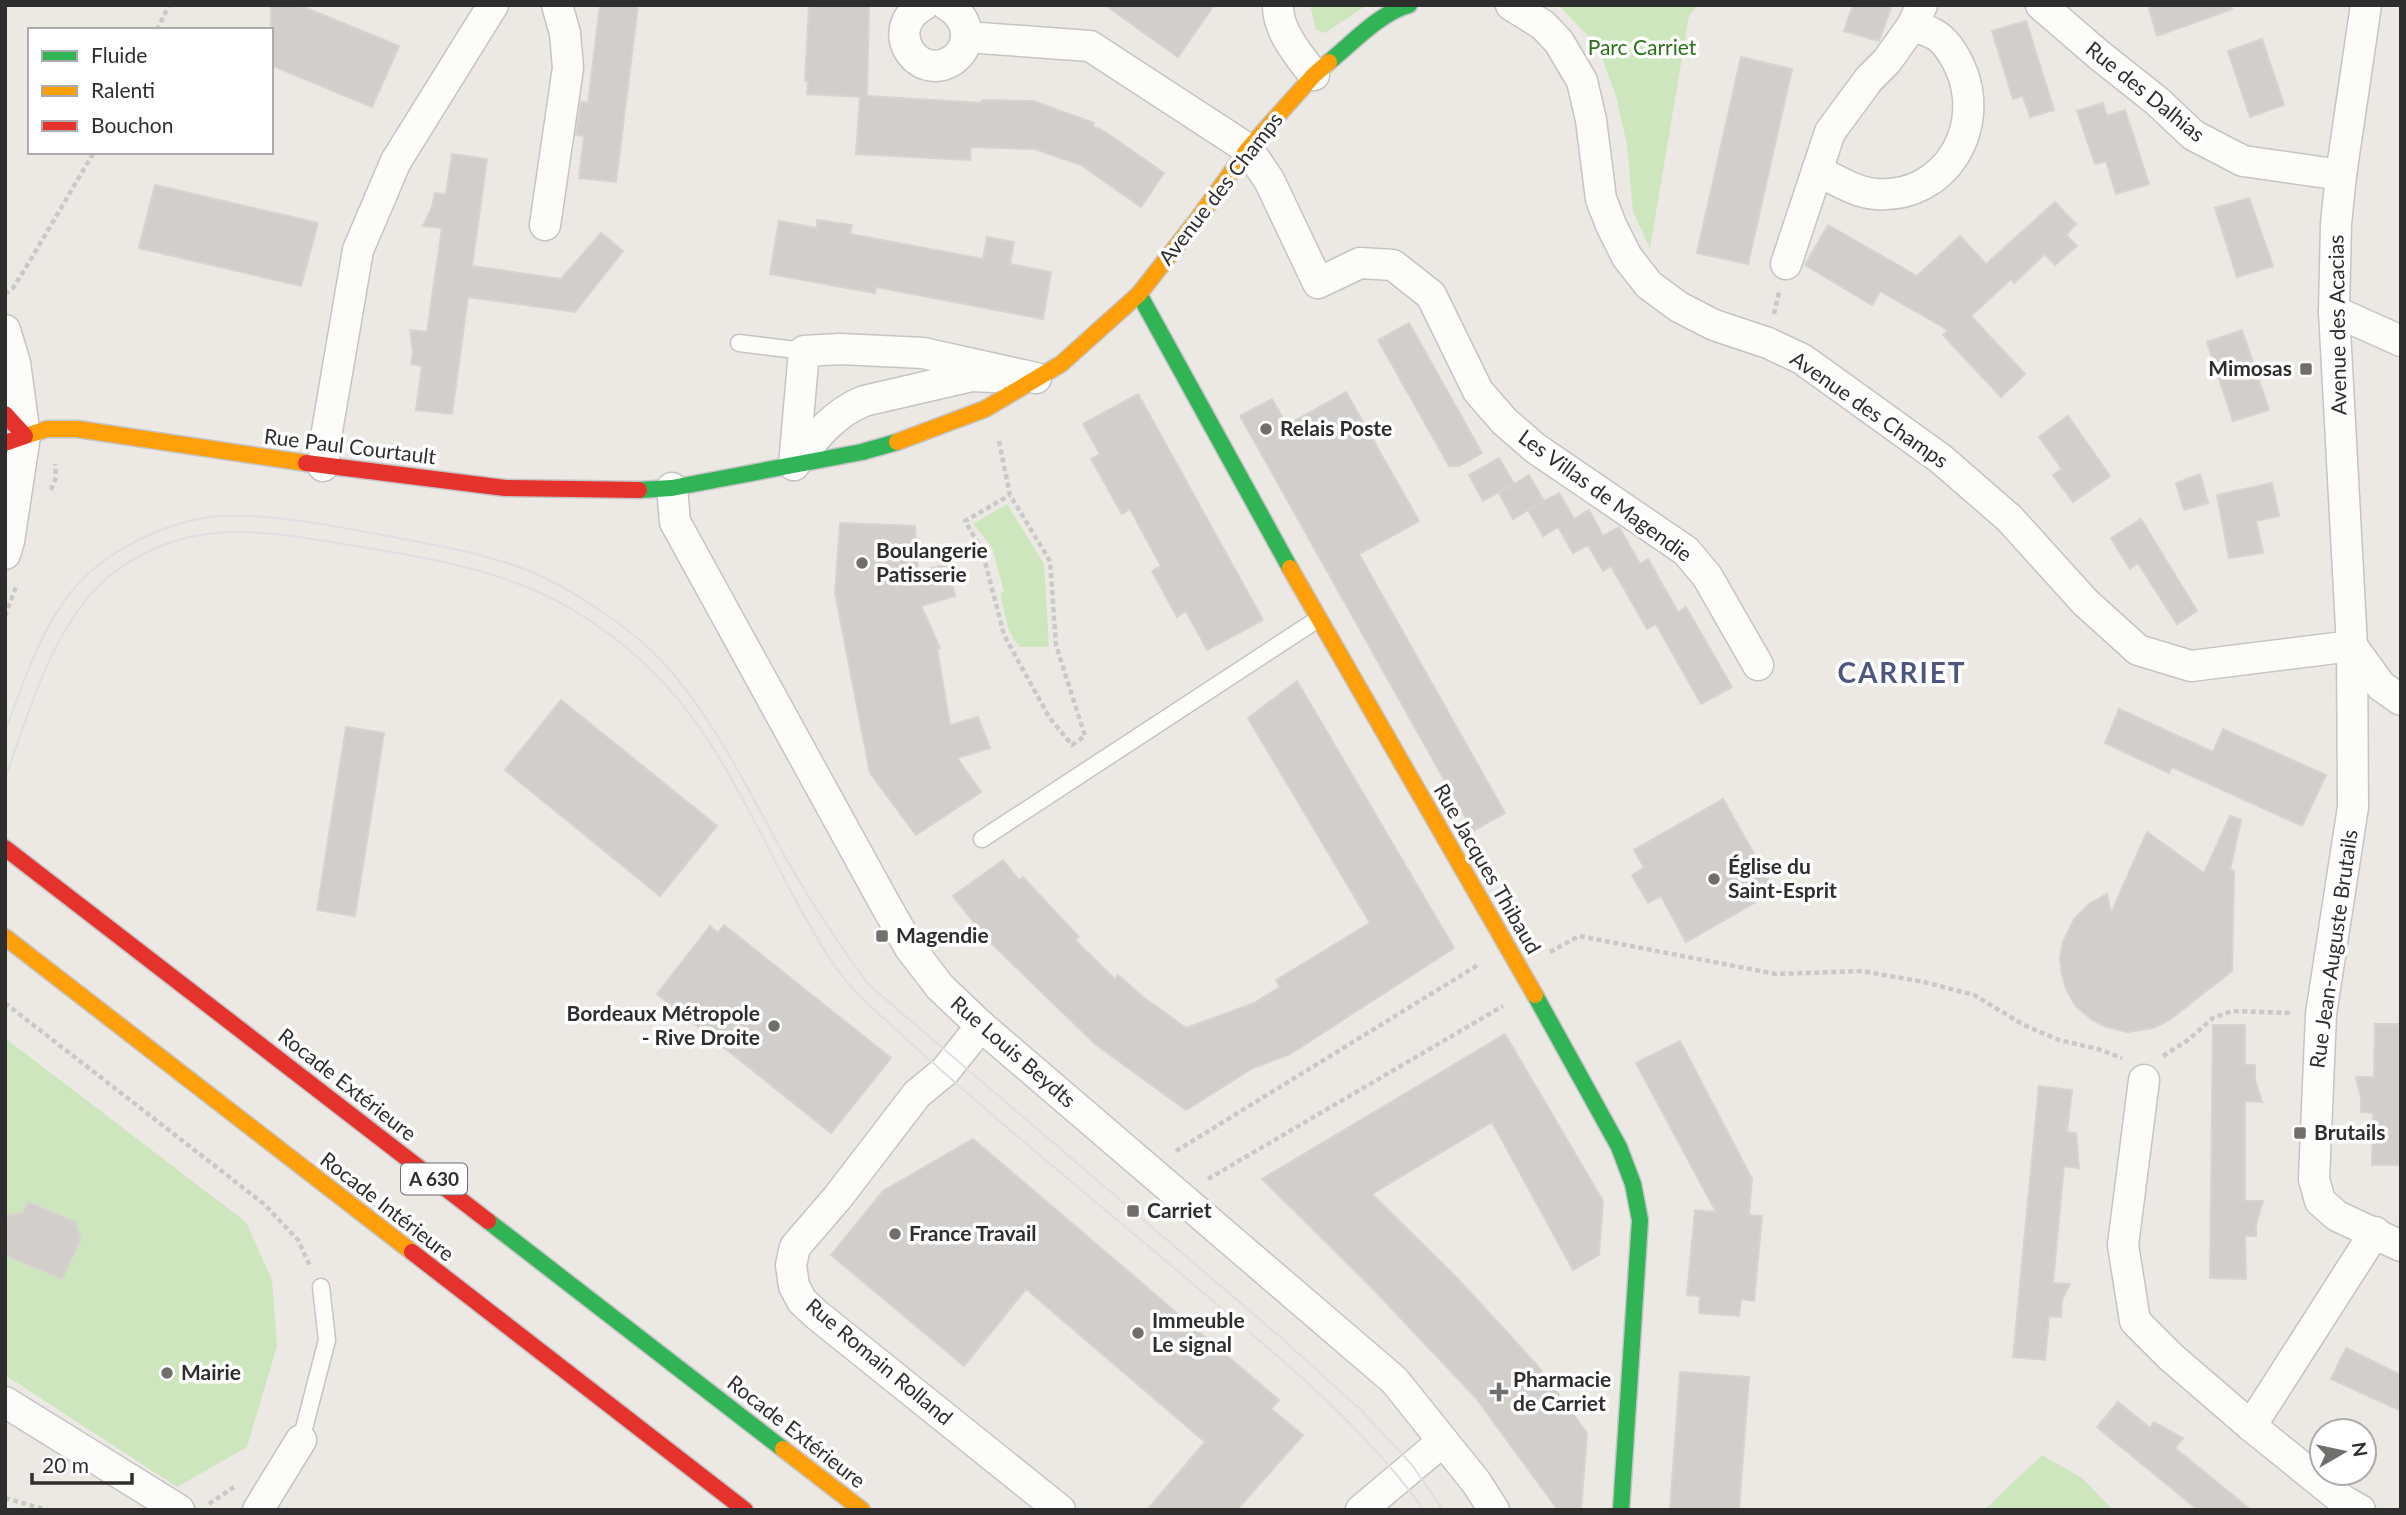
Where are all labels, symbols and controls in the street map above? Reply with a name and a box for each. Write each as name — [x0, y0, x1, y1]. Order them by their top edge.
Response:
legend — [28, 28, 273, 154]
park label: Parc Carriet — [1588, 34, 1697, 59]
street label: Rue des Dalhias — [2082, 35, 2210, 146]
text: Fluide — [91, 42, 147, 67]
text: Ralenti — [91, 77, 155, 102]
street label: Avenue des Champs — [1153, 107, 1287, 269]
text: Bouchon — [91, 112, 173, 137]
street label: Avenue des Acacias — [2322, 235, 2351, 415]
street label: Avenue des Champs — [1786, 345, 1953, 473]
place label: Mimosas — [2208, 355, 2292, 380]
marker: Mimosas — [2298, 361, 2314, 377]
place label: Relais Poste — [1280, 415, 1392, 440]
marker: Relais Poste — [1258, 421, 1274, 437]
street label: Rue Paul Courtault — [263, 423, 438, 469]
street label: Les Villas de Magendie — [1514, 423, 1697, 566]
place label: Boulangerie Patisserie — [876, 537, 988, 586]
marker: Boulangerie Patisserie — [854, 555, 870, 571]
district label: CARRIET — [1837, 655, 1967, 689]
street label: Rue Jacques Thibaud — [1429, 779, 1547, 958]
street label: Rue Jean-Auguste Brutails — [2303, 828, 2362, 1070]
place label: Église du Saint-Esprit — [1728, 853, 1837, 902]
marker: Église du Saint-Esprit — [1706, 871, 1722, 887]
place label: Magendie — [896, 922, 989, 947]
marker: Magendie — [874, 928, 890, 944]
street label: Rue Louis Beydts — [946, 990, 1082, 1112]
place label: Bordeaux Métropole - Rive Droite — [567, 1000, 760, 1049]
marker: Bordeaux Métropole - Rive Droite — [766, 1018, 782, 1034]
street label: Rocade Extérieure — [274, 1022, 422, 1145]
place label: Brutails — [2314, 1119, 2386, 1144]
marker: Brutails — [2292, 1125, 2308, 1141]
street label: Rocade Intérieure — [316, 1146, 460, 1266]
road number: A 630 — [401, 1163, 467, 1194]
place label: Carriet — [1147, 1197, 1212, 1222]
marker: Carriet — [1125, 1203, 1141, 1219]
place label: France Travail — [909, 1220, 1036, 1245]
marker: France Travail — [887, 1226, 903, 1242]
street label: Rue Romain Rolland — [802, 1292, 958, 1429]
place label: Immeuble Le signal — [1152, 1307, 1245, 1356]
marker: Immeuble Le signal — [1130, 1325, 1146, 1341]
place label: Mairie — [181, 1359, 241, 1384]
marker: Mairie — [159, 1365, 175, 1381]
place label: Pharmacie de Carriet — [1513, 1366, 1611, 1415]
street label: Rocade Extérieure — [723, 1369, 871, 1492]
marker: Pharmacie de Carriet — [1491, 1384, 1507, 1400]
north arrow — [2308, 1417, 2378, 1487]
text: N — [2348, 1440, 2373, 1458]
scale bar — [32, 1442, 131, 1486]
text: 20 m — [42, 1452, 89, 1477]

